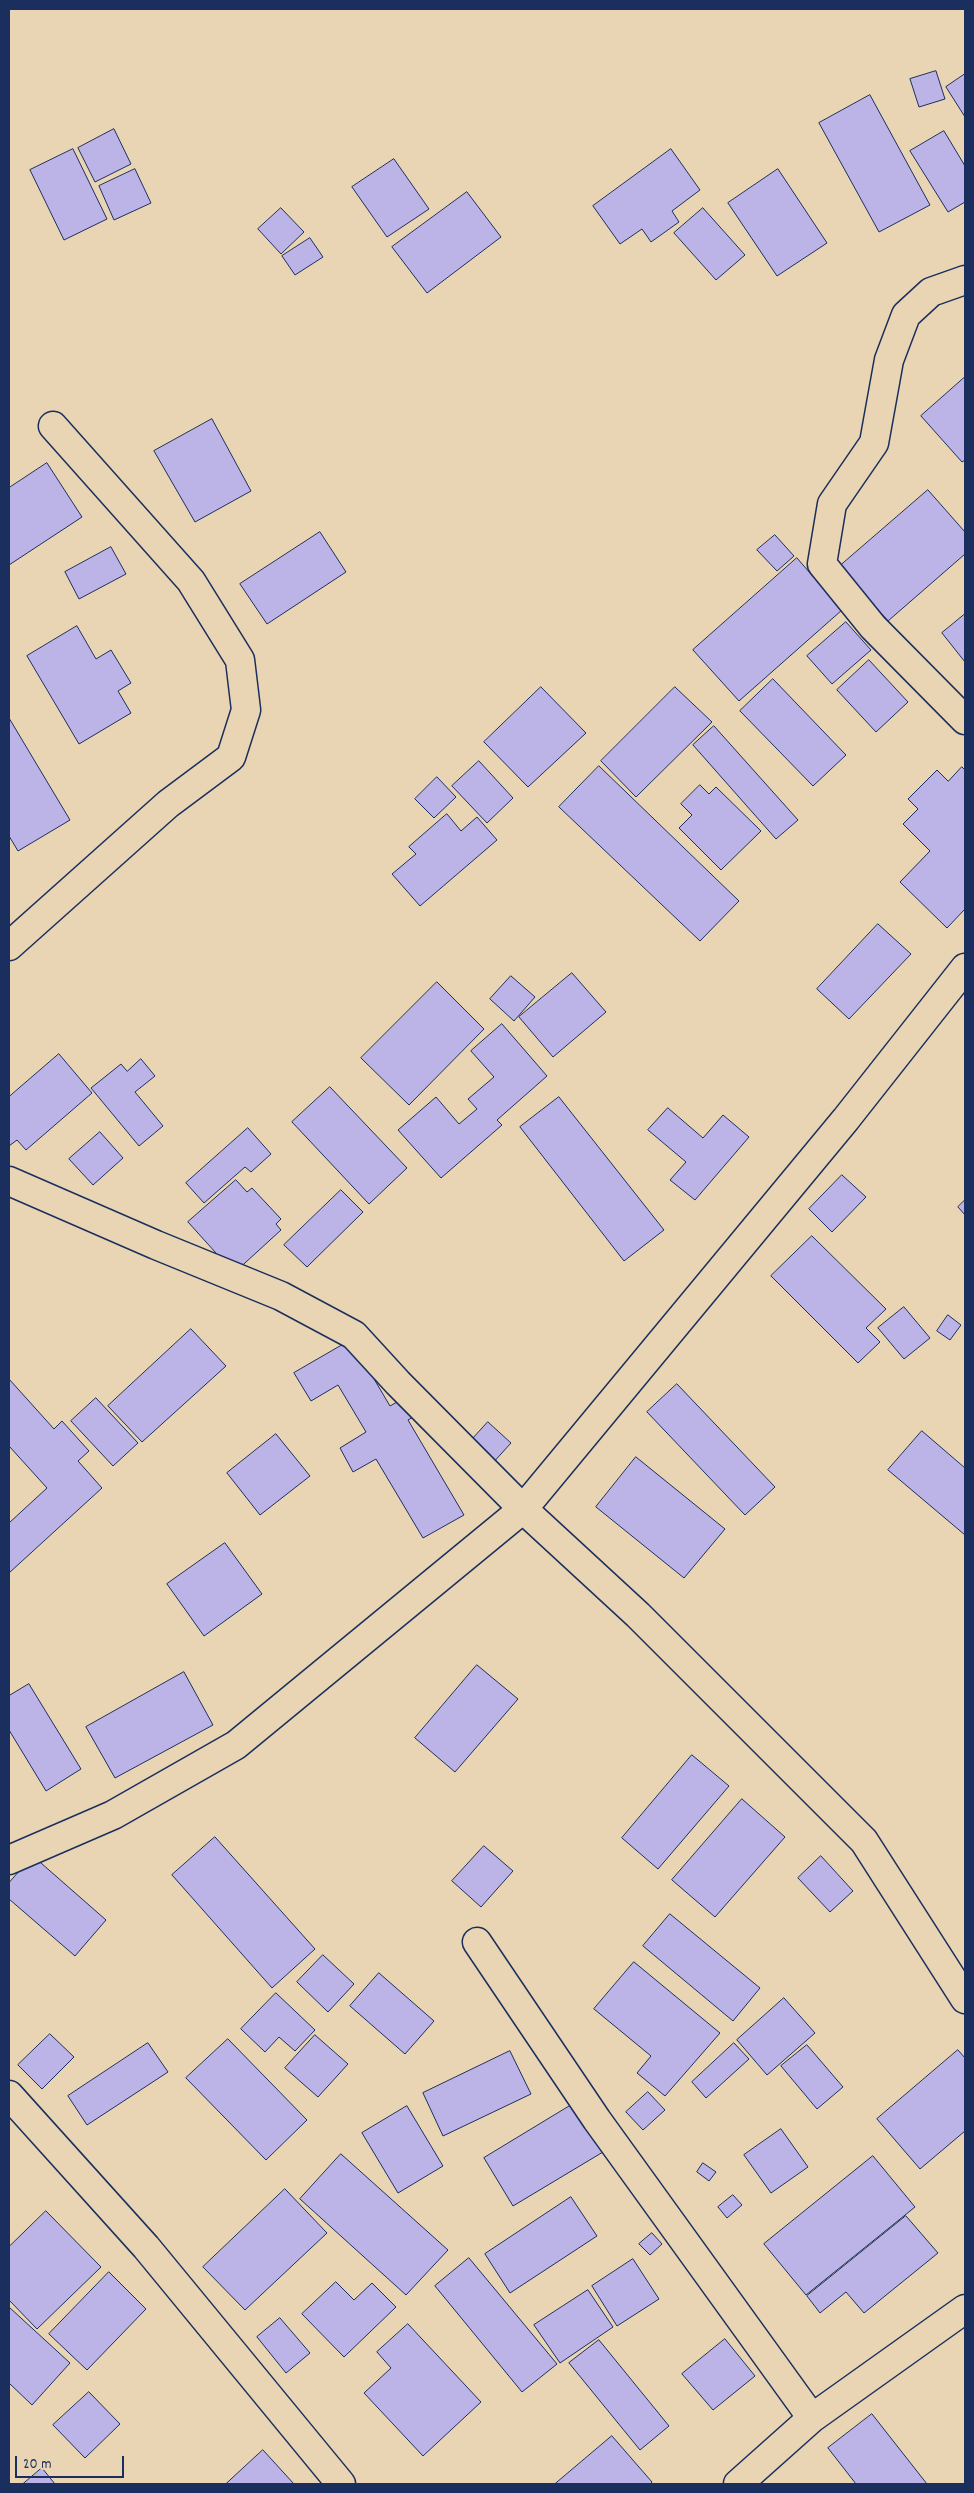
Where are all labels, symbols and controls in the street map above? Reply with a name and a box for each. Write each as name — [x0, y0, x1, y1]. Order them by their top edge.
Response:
scale bar — [18, 2446, 126, 2478]
text: 20 m — [23, 2454, 51, 2476]

